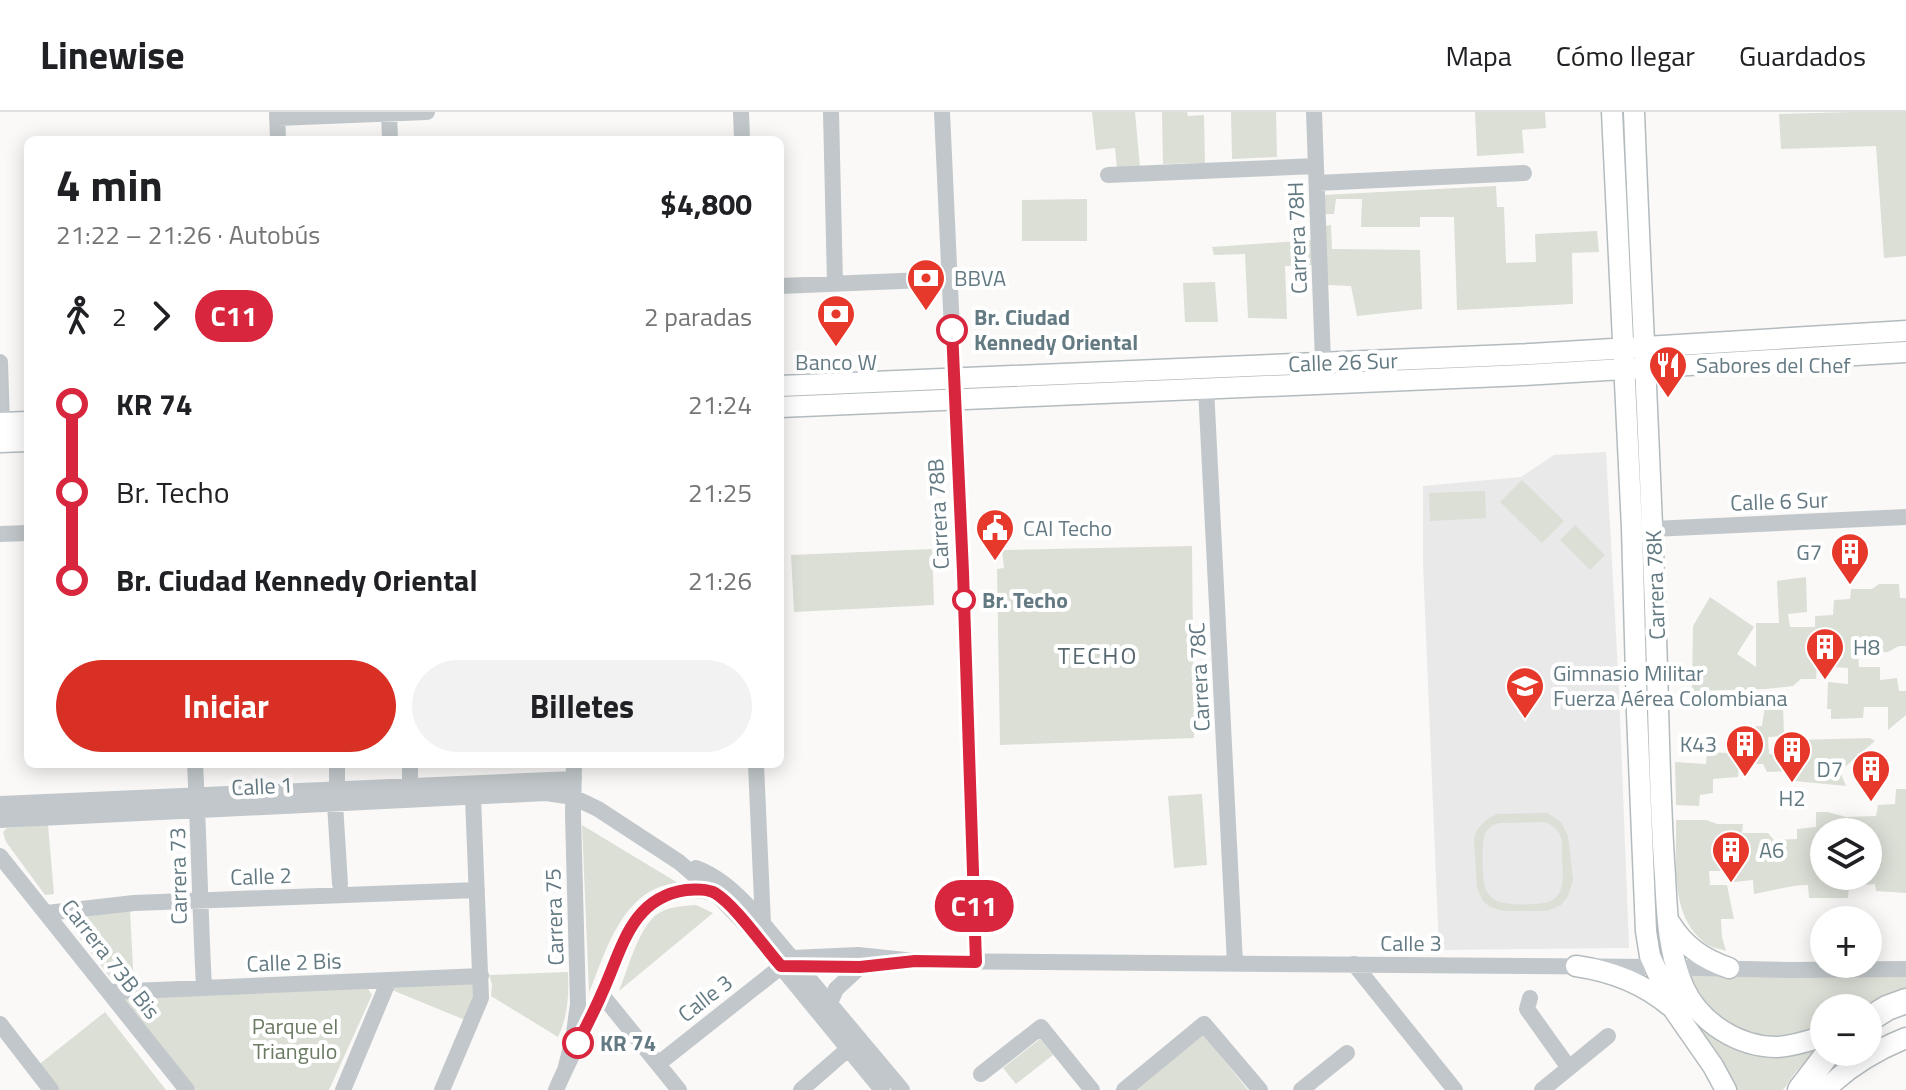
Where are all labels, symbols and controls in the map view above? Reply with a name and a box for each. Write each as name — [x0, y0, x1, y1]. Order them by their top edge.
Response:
text: Linewise — [40, 26, 185, 84]
text: Mapa — [1445, 34, 1512, 77]
text: Cómo llegar — [1556, 34, 1695, 77]
text: Guardados — [1739, 34, 1866, 77]
text: 4 min — [56, 151, 163, 218]
text: $4,800 — [660, 181, 752, 227]
street label: Carrera 78H — [1278, 181, 1316, 295]
text: 21:22 – 21:26 · Autobús — [56, 215, 320, 254]
bank icon: BBVA — [905, 257, 947, 312]
place label: BBVA — [954, 261, 1006, 295]
bank icon: Banco W — [815, 293, 857, 348]
icon: walk — [56, 294, 100, 338]
icon: forward — [139, 294, 183, 338]
text: C11 — [211, 294, 257, 337]
text: 2 — [112, 297, 127, 336]
text: 2 paradas — [644, 297, 752, 336]
place label: Br. Ciudad Kennedy Oriental — [974, 300, 1138, 359]
marker: Br. Ciudad Kennedy Oriental — [937, 315, 967, 345]
street label: Calle 26 Sur — [1288, 343, 1399, 381]
restaurant icon: Sabores del Chef — [1647, 344, 1689, 399]
place label: Banco W — [795, 345, 877, 379]
place label: Sabores del Chef — [1696, 348, 1851, 382]
text: KR 74 — [116, 381, 193, 427]
text: 21:24 — [688, 385, 752, 424]
street label: Carrera 78B — [918, 458, 958, 570]
text: Br. Techo — [116, 469, 230, 515]
text: 21:25 — [688, 473, 752, 512]
street label: Calle 6 Sur — [1730, 482, 1829, 520]
public building icon: CAI Techo — [974, 507, 1016, 562]
place label: CAI Techo — [1023, 511, 1112, 545]
street label: Carrera 78K — [1636, 529, 1674, 640]
building icon: G7 — [1829, 531, 1871, 586]
place label: G7 — [1796, 535, 1822, 569]
text: Br. Ciudad Kennedy Oriental — [116, 557, 478, 603]
text: 21:26 — [688, 561, 752, 600]
place label: Br. Techo — [982, 583, 1068, 617]
marker: Br. Techo — [953, 589, 975, 611]
street label: Carrera 78C — [1179, 622, 1219, 732]
building icon: H8 — [1804, 626, 1846, 681]
place label: H8 — [1853, 630, 1880, 664]
district label: TECHO — [1058, 637, 1138, 673]
place label: Gimnasio Militar Fuerza Aérea Colombiana — [1553, 656, 1788, 715]
button: Iniciar — [56, 660, 396, 752]
button: Billetes — [412, 660, 752, 752]
school or university icon: Gimnasio Militar Fuerza Aérea Colombiana — [1504, 665, 1546, 720]
building icon: K43 — [1724, 723, 1766, 778]
place label: K43 — [1680, 727, 1717, 761]
building icon: H2 — [1771, 729, 1813, 784]
building icon: D7 — [1850, 748, 1892, 803]
place label: D7 — [1816, 752, 1843, 786]
street label: Calle 1 — [230, 767, 294, 805]
place label: H2 — [1778, 781, 1806, 815]
map controls — [1810, 818, 1882, 1066]
button: layers — [1810, 818, 1882, 890]
street label: Carrera 73 — [160, 827, 196, 925]
building icon: A6 — [1710, 829, 1752, 884]
place label: A6 — [1759, 833, 1784, 867]
street label: Calle 2 — [230, 858, 292, 894]
street label: Carrera 75 — [535, 868, 573, 966]
line badge: C11 — [928, 880, 1020, 932]
text: C11 — [951, 884, 997, 927]
street label: Carrera 73B Bis — [53, 892, 169, 1026]
button: + — [1810, 906, 1882, 978]
street label: Calle 3 — [1380, 926, 1442, 960]
street label: Calle 2 Bis — [246, 943, 342, 981]
street label: Calle 3 — [670, 966, 740, 1030]
button: − — [1810, 994, 1882, 1066]
park label: Parque el Triangulo — [252, 1009, 338, 1068]
place label: KR 74 — [600, 1026, 656, 1060]
marker: KR 74 — [563, 1028, 593, 1058]

